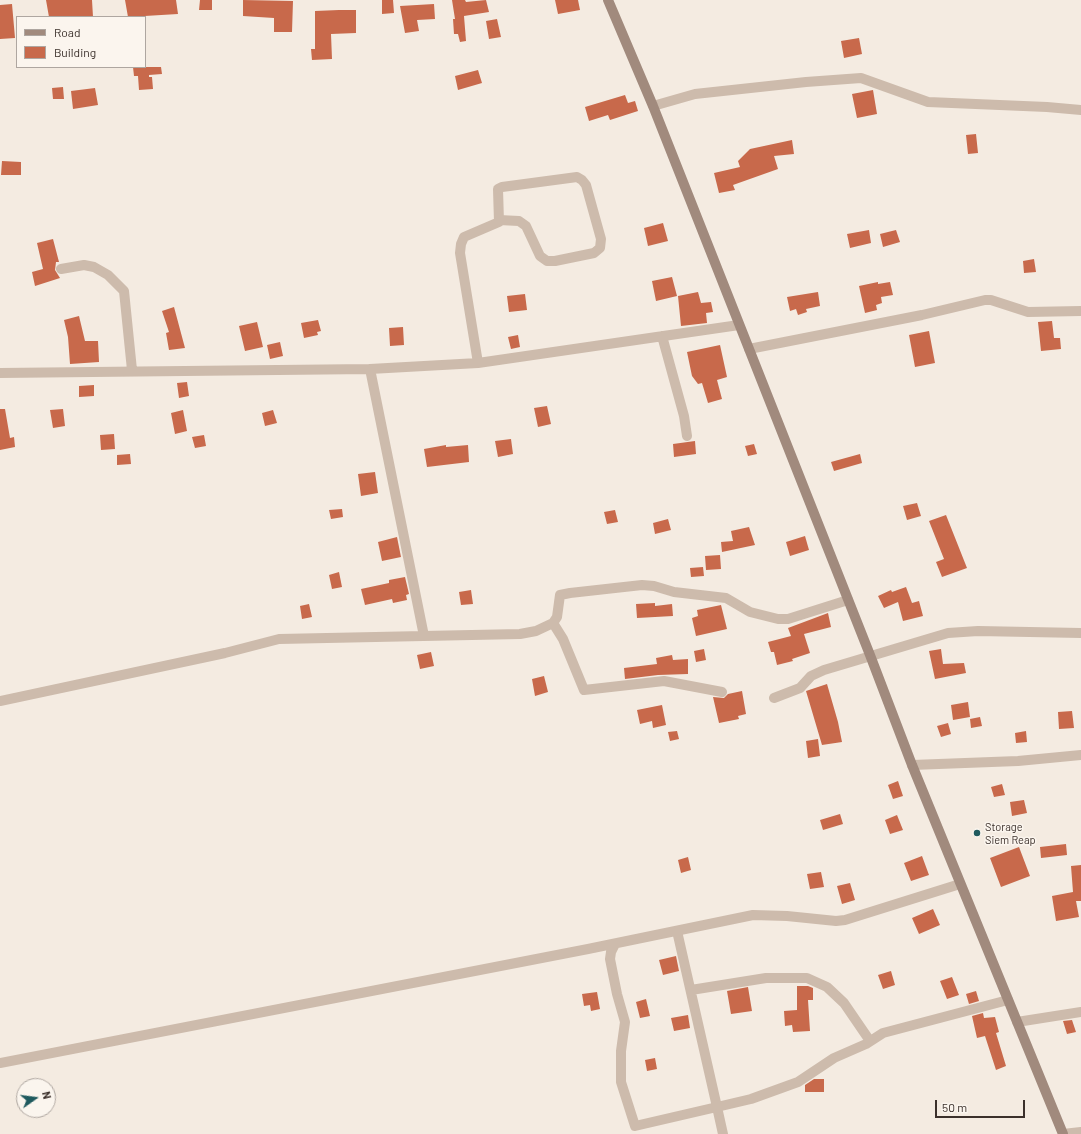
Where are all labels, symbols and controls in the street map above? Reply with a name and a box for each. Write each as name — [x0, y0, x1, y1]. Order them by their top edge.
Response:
legend — [16, 16, 146, 68]
text: Road — [54, 25, 81, 39]
text: Building — [54, 45, 96, 59]
place label: Storage Siem Reap — [985, 820, 1036, 846]
marker: Storage Siem Reap — [972, 828, 982, 838]
north arrow — [16, 1078, 56, 1118]
text: N — [40, 1090, 54, 1100]
scale bar — [937, 1092, 1027, 1118]
text: 50 m — [942, 1100, 967, 1114]

